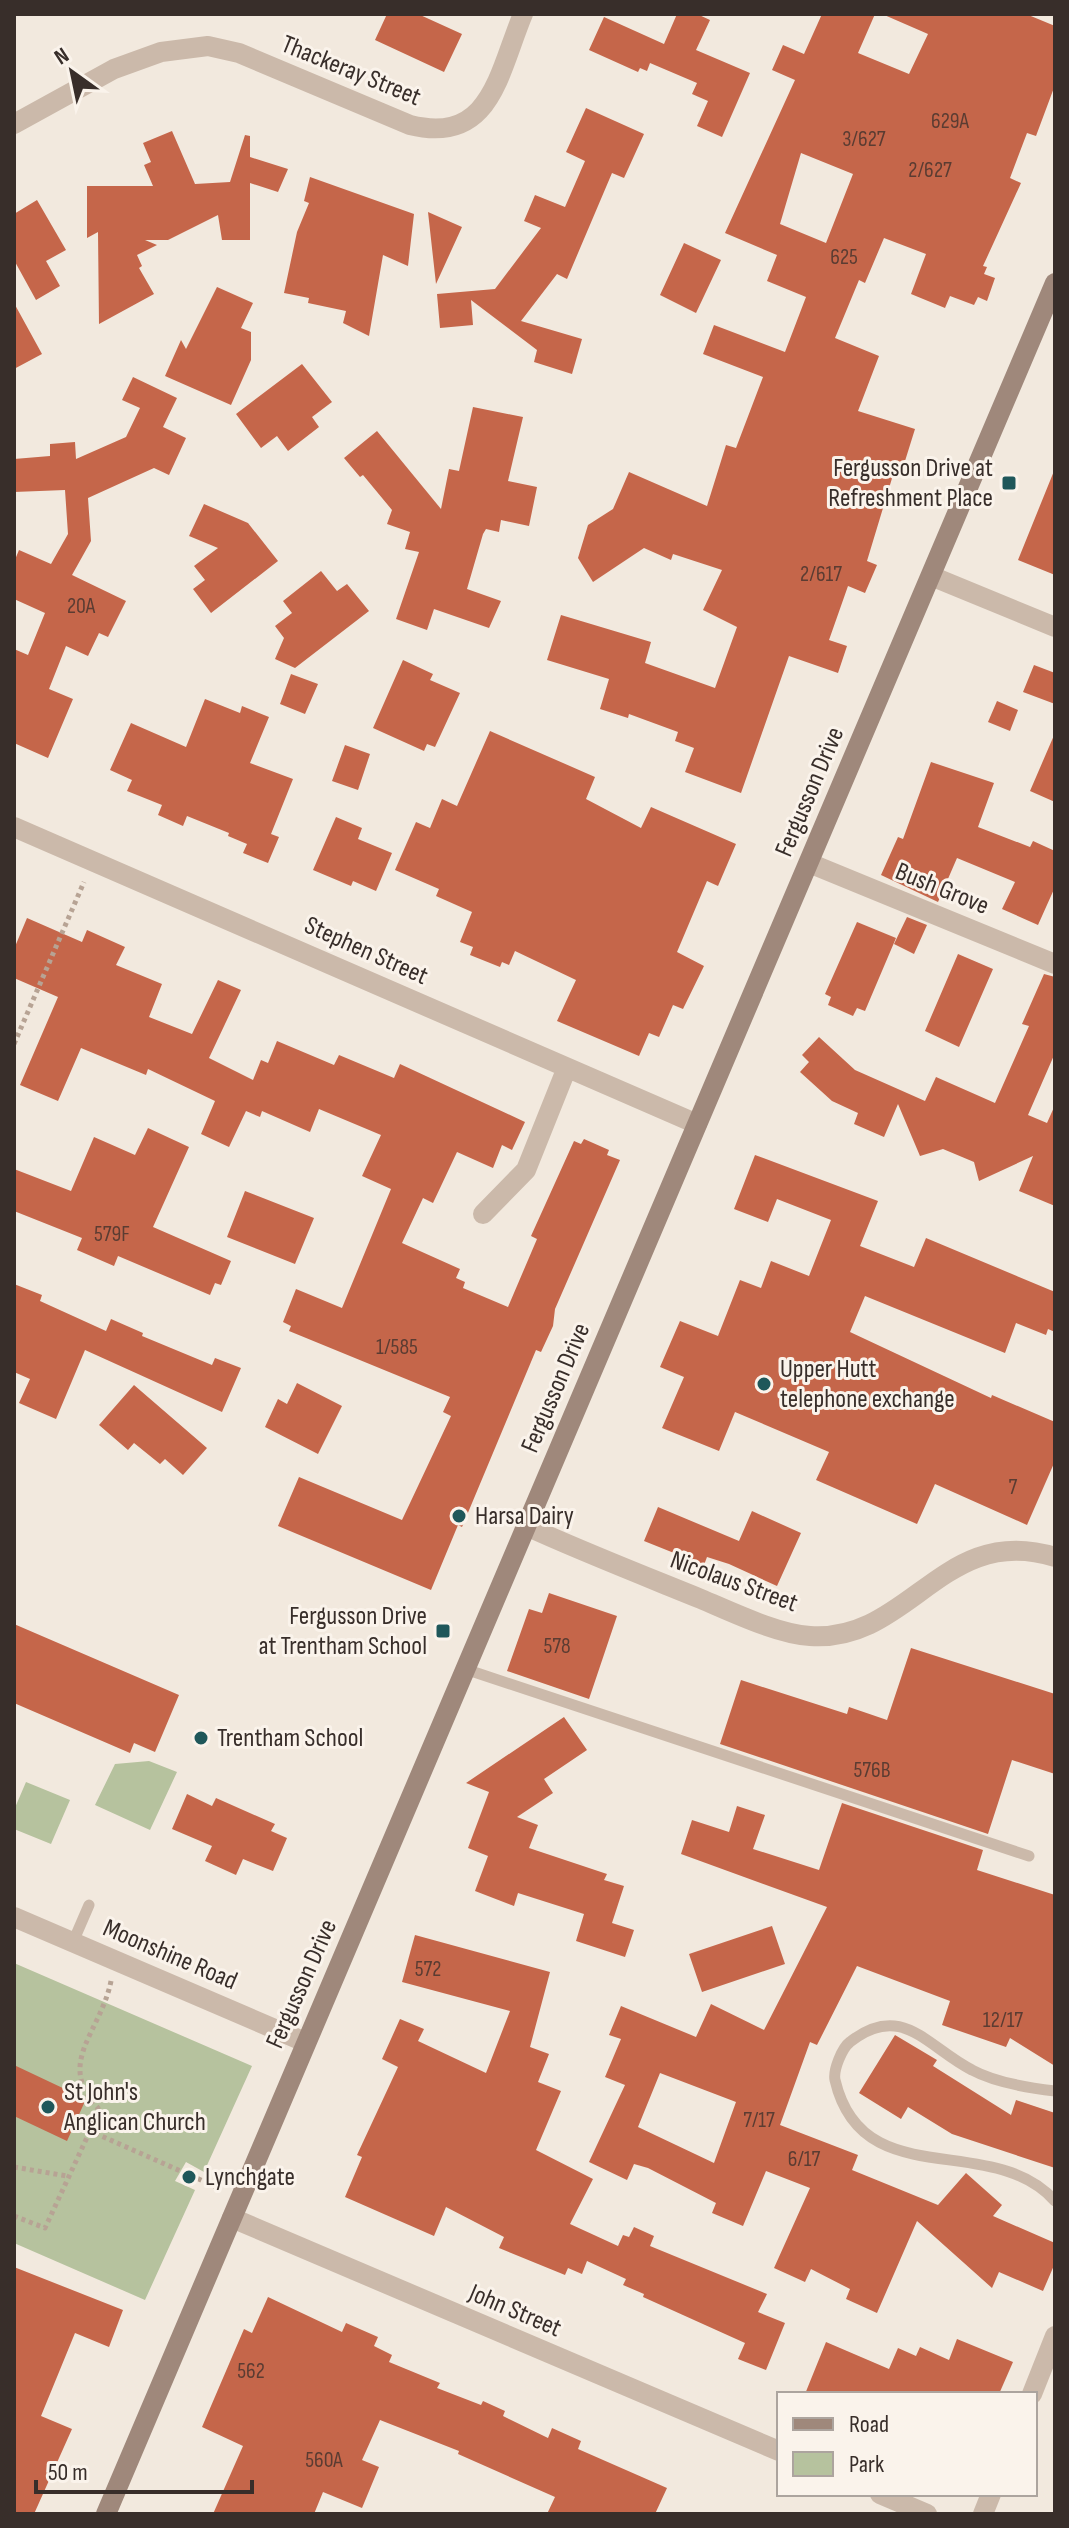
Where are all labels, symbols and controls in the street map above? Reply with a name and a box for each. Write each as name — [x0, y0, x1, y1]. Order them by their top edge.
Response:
street label: Thackeray Street — [277, 29, 425, 113]
north arrow — [32, 32, 112, 112]
text: N — [50, 42, 74, 71]
house number: 629A — [931, 108, 970, 135]
house number: 3/627 — [842, 126, 886, 153]
house number: 2/627 — [908, 157, 952, 184]
house number: 625 — [830, 244, 858, 271]
place label: Fergusson Drive at Refreshment Place — [828, 453, 993, 514]
marker: Fergusson Drive at Refreshment Place — [1000, 474, 1018, 492]
house number: 2/617 — [800, 561, 842, 588]
house number: 20A — [67, 593, 96, 620]
street label: Fergusson Drive — [769, 723, 851, 861]
street label: Bush Grove — [891, 856, 993, 922]
street label: Stephen Street — [300, 910, 433, 992]
house number: 579F — [94, 1221, 130, 1248]
street label: Fergusson Drive — [515, 1319, 597, 1457]
house number: 1/585 — [376, 1334, 418, 1361]
place label: Upper Hutt telephone exchange — [780, 1354, 955, 1415]
marker: Upper Hutt telephone exchange — [755, 1375, 773, 1393]
house number: 7 — [1009, 1474, 1018, 1501]
place label: Harsa Dairy — [475, 1501, 574, 1532]
marker: Harsa Dairy — [450, 1507, 468, 1525]
street label: Nicolaus Street — [666, 1545, 802, 1619]
place label: Fergusson Drive at Trentham School — [259, 1601, 427, 1662]
marker: Fergusson Drive at Trentham School — [434, 1622, 452, 1640]
house number: 578 — [543, 1633, 571, 1660]
place label: Trentham School — [217, 1723, 363, 1754]
marker: Trentham School — [192, 1729, 210, 1747]
house number: 576B — [854, 1757, 890, 1784]
street label: Moonshine Road — [98, 1913, 242, 1997]
street label: Fergusson Drive — [260, 1915, 344, 2053]
house number: 572 — [415, 1956, 441, 1983]
house number: 12/17 — [983, 2007, 1023, 2034]
place label: St John's Anglican Church — [63, 2077, 206, 2138]
marker: St John's Anglican Church — [39, 2098, 57, 2116]
house number: 7/17 — [743, 2107, 775, 2134]
house number: 6/17 — [788, 2146, 820, 2173]
place label: Lynchgate — [205, 2162, 295, 2193]
marker: Lynchgate — [180, 2168, 198, 2186]
street label: John Street — [463, 2277, 566, 2344]
house number: 562 — [237, 2358, 265, 2385]
legend — [777, 2392, 1037, 2496]
text: Road — [849, 2410, 889, 2439]
scale bar — [36, 2444, 252, 2494]
house number: 560A — [305, 2447, 343, 2474]
text: Park — [849, 2450, 884, 2479]
text: 50 m — [48, 2458, 88, 2487]

